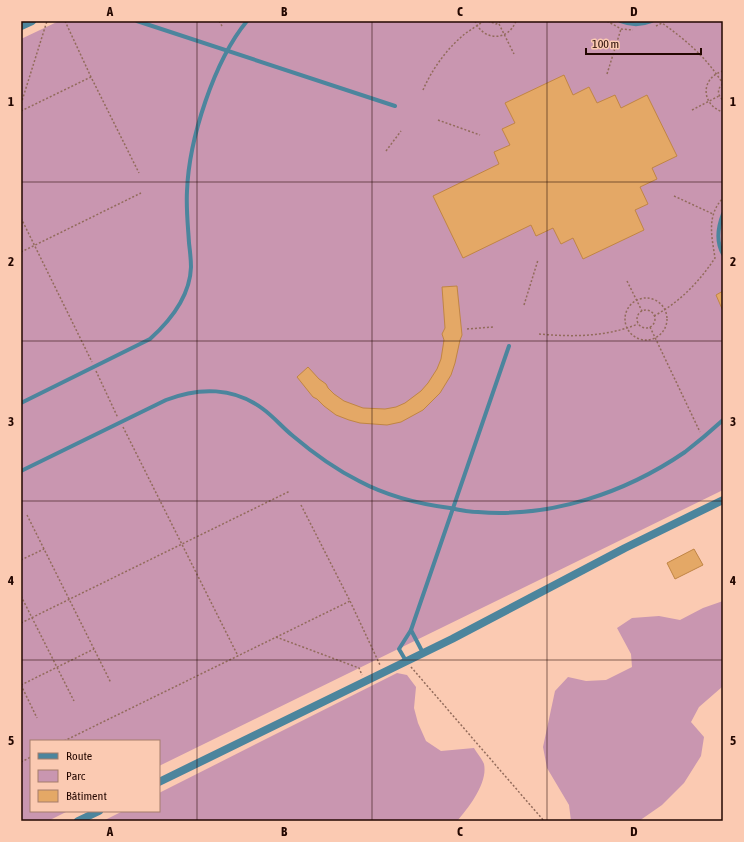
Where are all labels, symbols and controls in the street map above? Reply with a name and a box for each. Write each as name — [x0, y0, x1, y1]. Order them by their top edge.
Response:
text: A — [106, 4, 114, 19]
text: B — [281, 4, 288, 19]
text: C — [457, 4, 463, 19]
text: D — [630, 4, 638, 19]
scale bar — [586, 30, 701, 56]
text: 100 m — [592, 37, 619, 51]
text: 1 — [8, 94, 14, 109]
text: 1 — [730, 94, 736, 109]
text: 2 — [8, 254, 14, 269]
text: 2 — [730, 254, 736, 269]
text: 3 — [8, 414, 14, 429]
text: 3 — [730, 414, 736, 429]
text: 4 — [7, 573, 14, 588]
text: 4 — [729, 573, 736, 588]
text: 5 — [8, 733, 14, 748]
text: 5 — [730, 733, 736, 748]
legend — [30, 740, 160, 812]
text: Route — [66, 749, 92, 763]
text: Parc — [66, 769, 86, 783]
text: Bâtiment — [66, 789, 107, 803]
text: A — [106, 824, 114, 839]
text: B — [281, 824, 288, 839]
text: C — [457, 824, 463, 839]
text: D — [630, 824, 638, 839]

